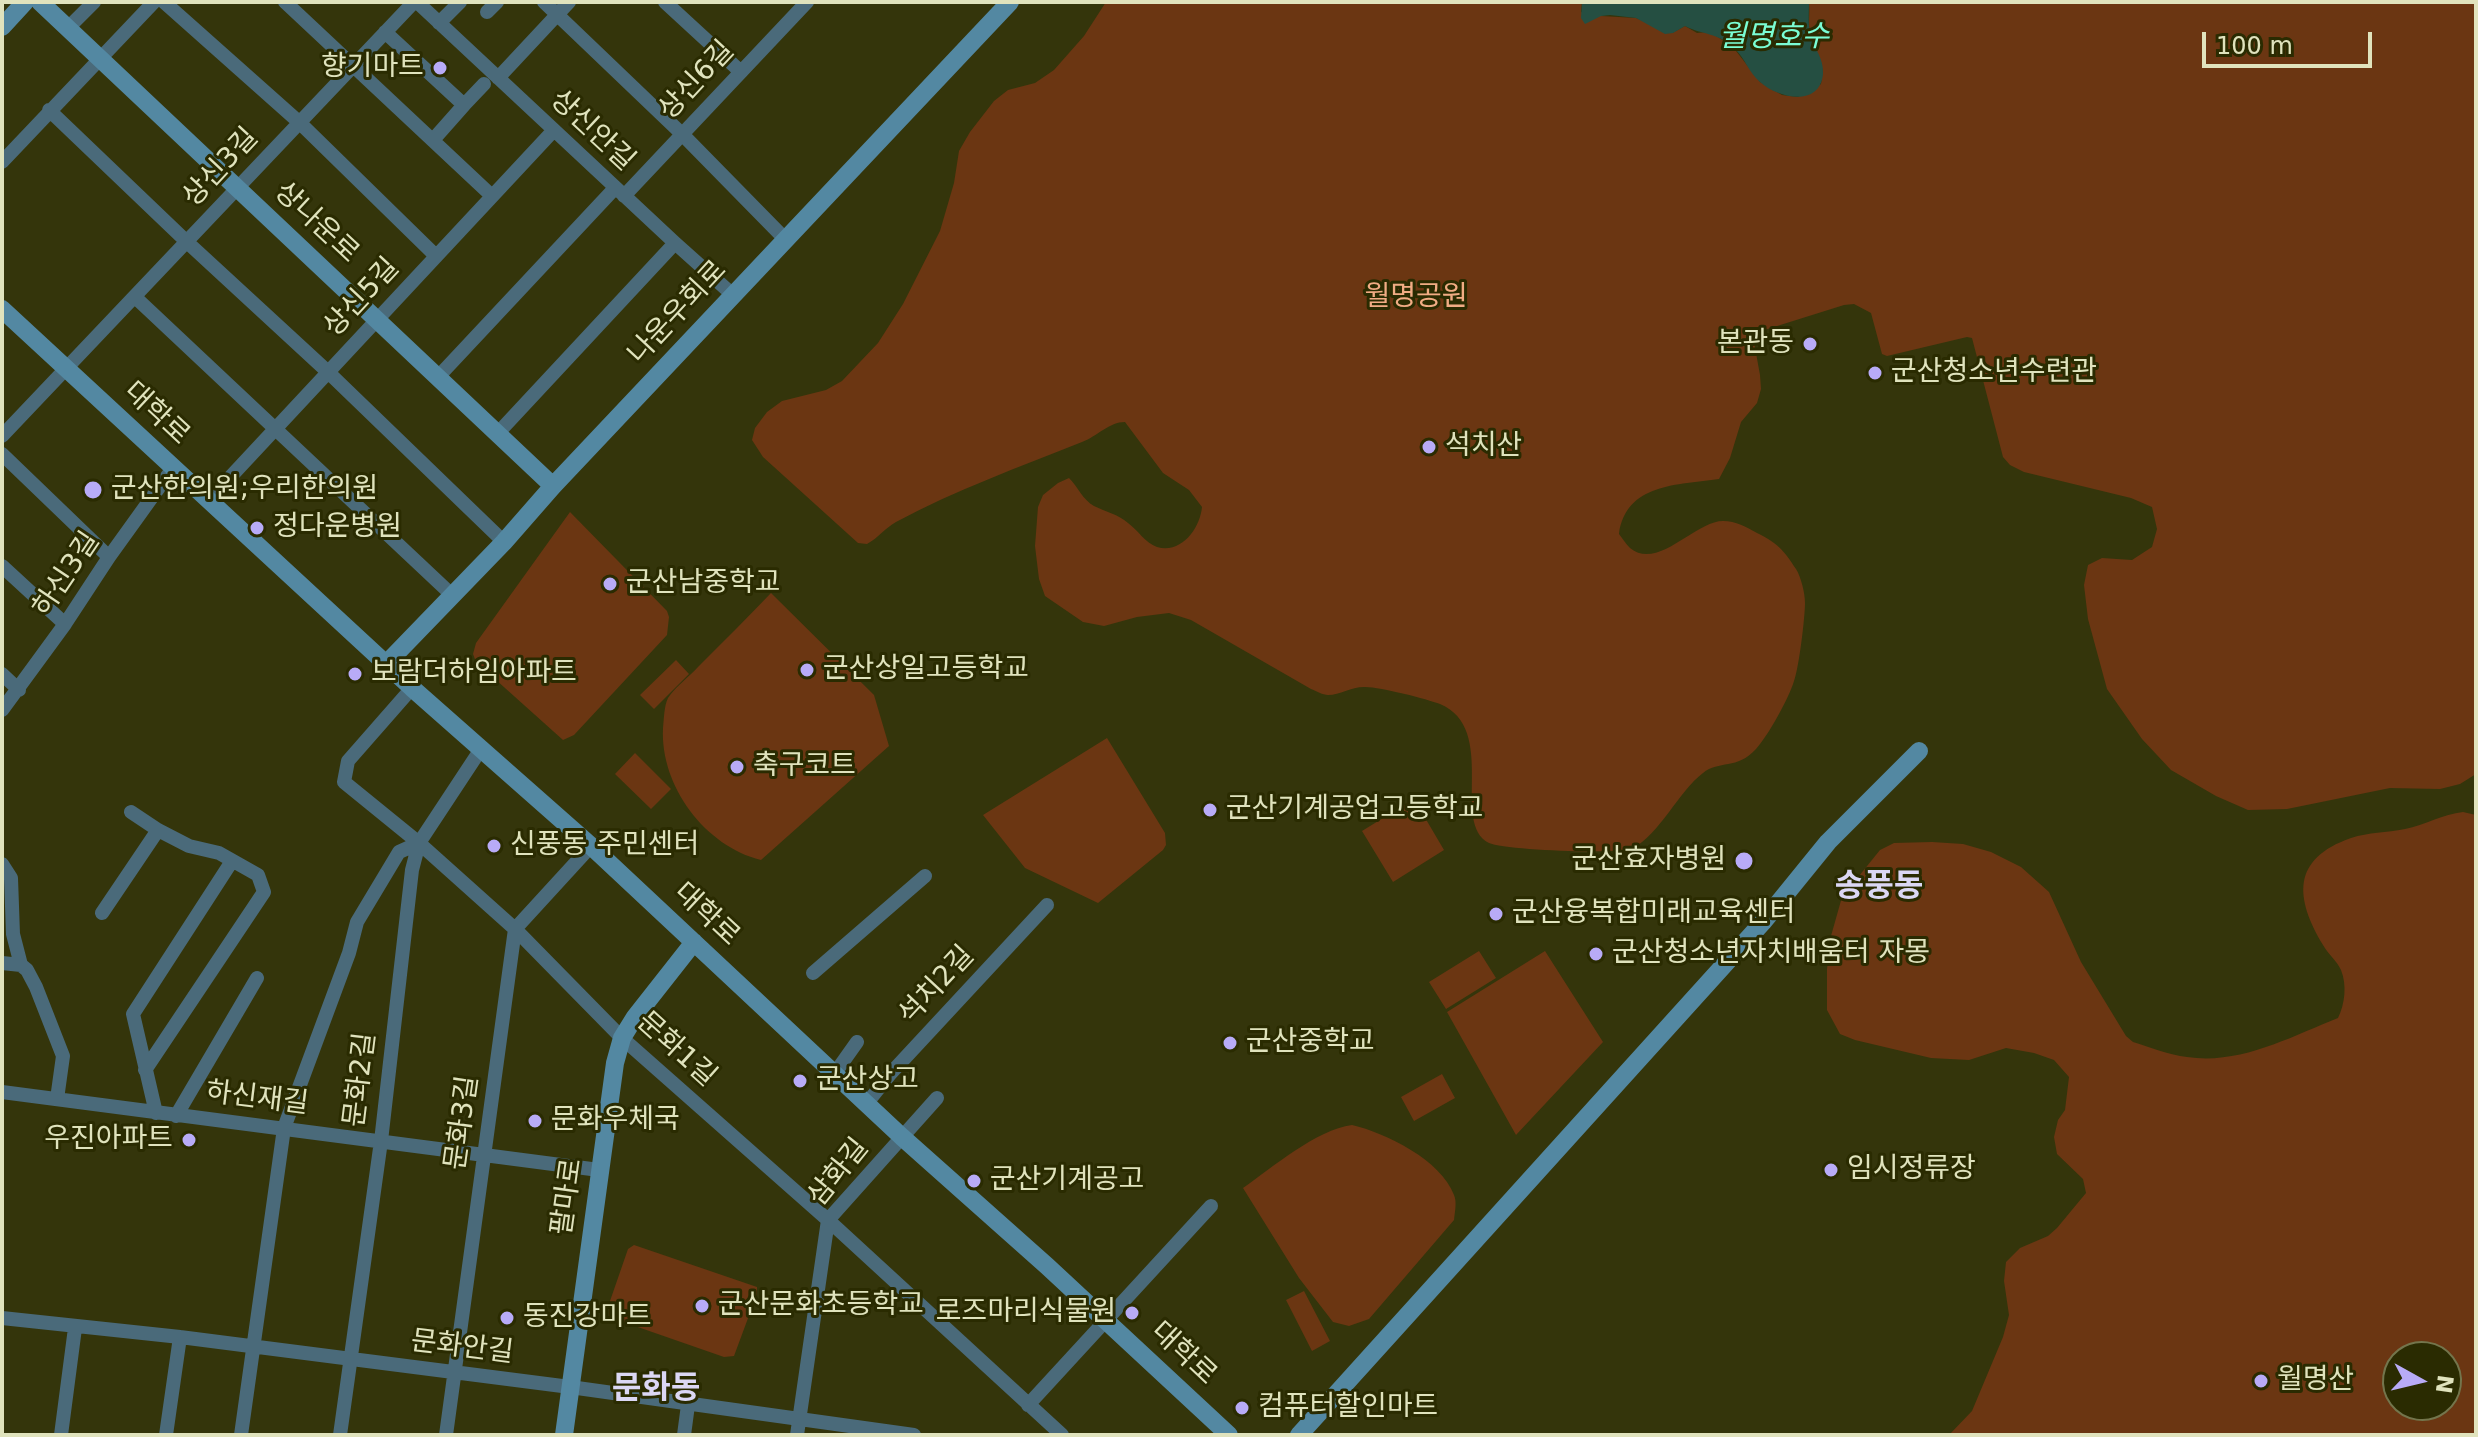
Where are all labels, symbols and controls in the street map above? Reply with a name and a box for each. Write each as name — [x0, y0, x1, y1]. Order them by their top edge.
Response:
scale bar — [2206, 16, 2376, 66]
water label: 월명호수 — [1719, 20, 1829, 56]
text: 100 m — [2216, 32, 2293, 60]
street label: 상신6길 — [652, 35, 742, 127]
place label: 향기마트 — [321, 51, 424, 85]
marker: 향기마트 — [431, 59, 449, 77]
street label: 상신안길 — [543, 84, 641, 178]
street label: 상신3길 — [176, 122, 266, 214]
street label: 상나운로 — [267, 176, 365, 270]
street label: 상신5길 — [317, 252, 407, 344]
street label: 나운우회로 — [622, 254, 734, 372]
park label: 월명공원 — [1364, 281, 1468, 315]
place label: 본관동 — [1717, 327, 1794, 361]
marker: 본관동 — [1801, 335, 1819, 353]
place label: 군산청소년수련관 — [1891, 356, 2097, 390]
marker: 군산청소년수련관 — [1866, 364, 1884, 382]
street label: 대학로 — [116, 375, 196, 453]
place label: 석치산 — [1445, 430, 1522, 464]
marker: 석치산 — [1420, 438, 1438, 456]
place label: 군산한의원;우리한의원 — [111, 473, 378, 507]
marker: 군산한의원;우리한의원 — [82, 479, 104, 501]
place label: 정다운병원 — [273, 511, 402, 545]
marker: 정다운병원 — [248, 519, 266, 537]
street label: 하신3길 — [26, 526, 108, 624]
place label: 군산남중학교 — [626, 567, 781, 601]
marker: 군산남중학교 — [601, 575, 619, 593]
place label: 군산상일고등학교 — [823, 653, 1029, 687]
place label: 보람더하임아파트 — [371, 657, 577, 691]
marker: 군산상일고등학교 — [798, 661, 816, 679]
marker: 보람더하임아파트 — [346, 665, 364, 683]
place label: 축구코트 — [753, 750, 856, 784]
marker: 축구코트 — [728, 758, 746, 776]
place label: 군산기계공업고등학교 — [1226, 793, 1484, 827]
marker: 군산기계공업고등학교 — [1201, 801, 1219, 819]
place label: 신풍동 주민센터 — [510, 829, 699, 863]
marker: 신풍동 주민센터 — [485, 837, 503, 855]
place label: 군산효자병원 — [1571, 844, 1726, 878]
marker: 군산효자병원 — [1733, 850, 1755, 872]
district label: 송풍동 — [1835, 869, 1923, 907]
street label: 대학로 — [666, 876, 746, 954]
place label: 군산융복합미래교육센터 — [1512, 897, 1795, 931]
marker: 군산융복합미래교육센터 — [1487, 905, 1505, 923]
place label: 군산청소년자치배움터 자몽 — [1612, 937, 1930, 971]
street label: 석치2길 — [892, 940, 982, 1032]
marker: 군산청소년자치배움터 자몽 — [1587, 945, 1605, 963]
street label: 문화1길 — [629, 1006, 723, 1094]
place label: 군산중학교 — [1246, 1026, 1375, 1060]
street label: 문화2길 — [339, 1031, 383, 1129]
marker: 군산중학교 — [1221, 1034, 1239, 1052]
place label: 군산상고 — [816, 1064, 919, 1098]
marker: 군산상고 — [791, 1072, 809, 1090]
street label: 문화3길 — [440, 1074, 486, 1172]
street label: 하신재길 — [204, 1076, 310, 1122]
place label: 문화우체국 — [551, 1104, 680, 1138]
marker: 문화우체국 — [526, 1112, 544, 1130]
place label: 우진아파트 — [44, 1123, 173, 1157]
marker: 우진아파트 — [180, 1131, 198, 1149]
street label: 삼화길 — [802, 1132, 876, 1214]
place label: 임시정류장 — [1847, 1153, 1976, 1187]
street label: 팔마로 — [546, 1156, 590, 1238]
marker: 임시정류장 — [1822, 1161, 1840, 1179]
place label: 군산기계공고 — [990, 1164, 1145, 1198]
marker: 군산기계공고 — [965, 1172, 983, 1190]
place label: 군산문화초등학교 — [718, 1289, 924, 1323]
place label: 로즈마리식물원 — [936, 1296, 1116, 1330]
marker: 군산문화초등학교 — [693, 1297, 711, 1315]
place label: 동진강마트 — [523, 1301, 652, 1335]
marker: 로즈마리식물원 — [1123, 1304, 1141, 1322]
marker: 동진강마트 — [498, 1309, 516, 1327]
street label: 대학로 — [1143, 1315, 1223, 1393]
street label: 문화안길 — [409, 1325, 515, 1371]
north arrow — [2382, 1341, 2462, 1421]
place label: 월명산 — [2277, 1364, 2354, 1398]
district label: 문화동 — [612, 1371, 700, 1409]
marker: 월명산 — [2252, 1372, 2270, 1390]
text: N — [2431, 1373, 2458, 1395]
place label: 컴퓨터할인마트 — [1258, 1391, 1438, 1425]
marker: 컴퓨터할인마트 — [1233, 1399, 1251, 1417]

